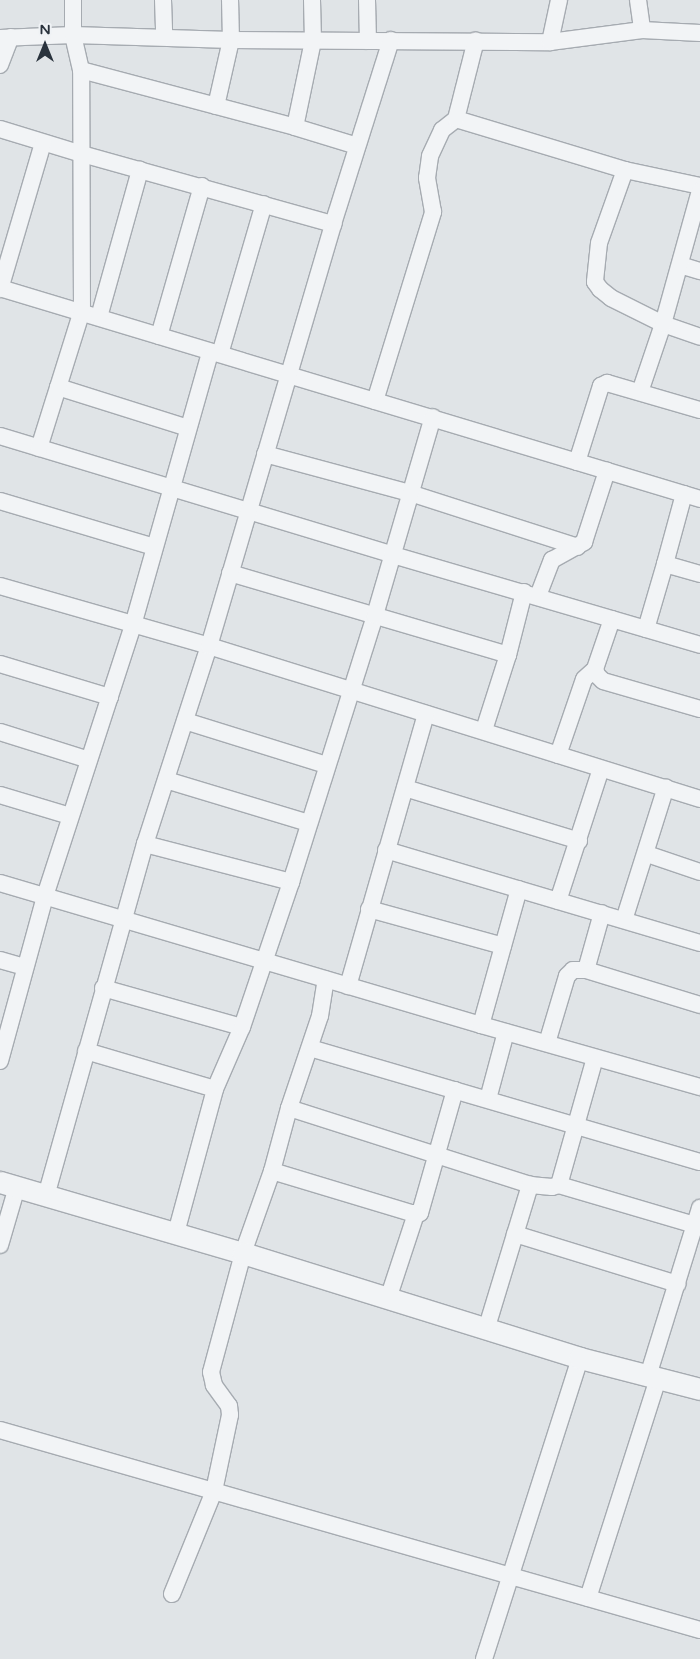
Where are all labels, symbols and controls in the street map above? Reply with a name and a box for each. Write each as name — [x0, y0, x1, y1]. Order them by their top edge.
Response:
north arrow — [20, 20, 70, 70]
text: N — [39, 21, 51, 38]

